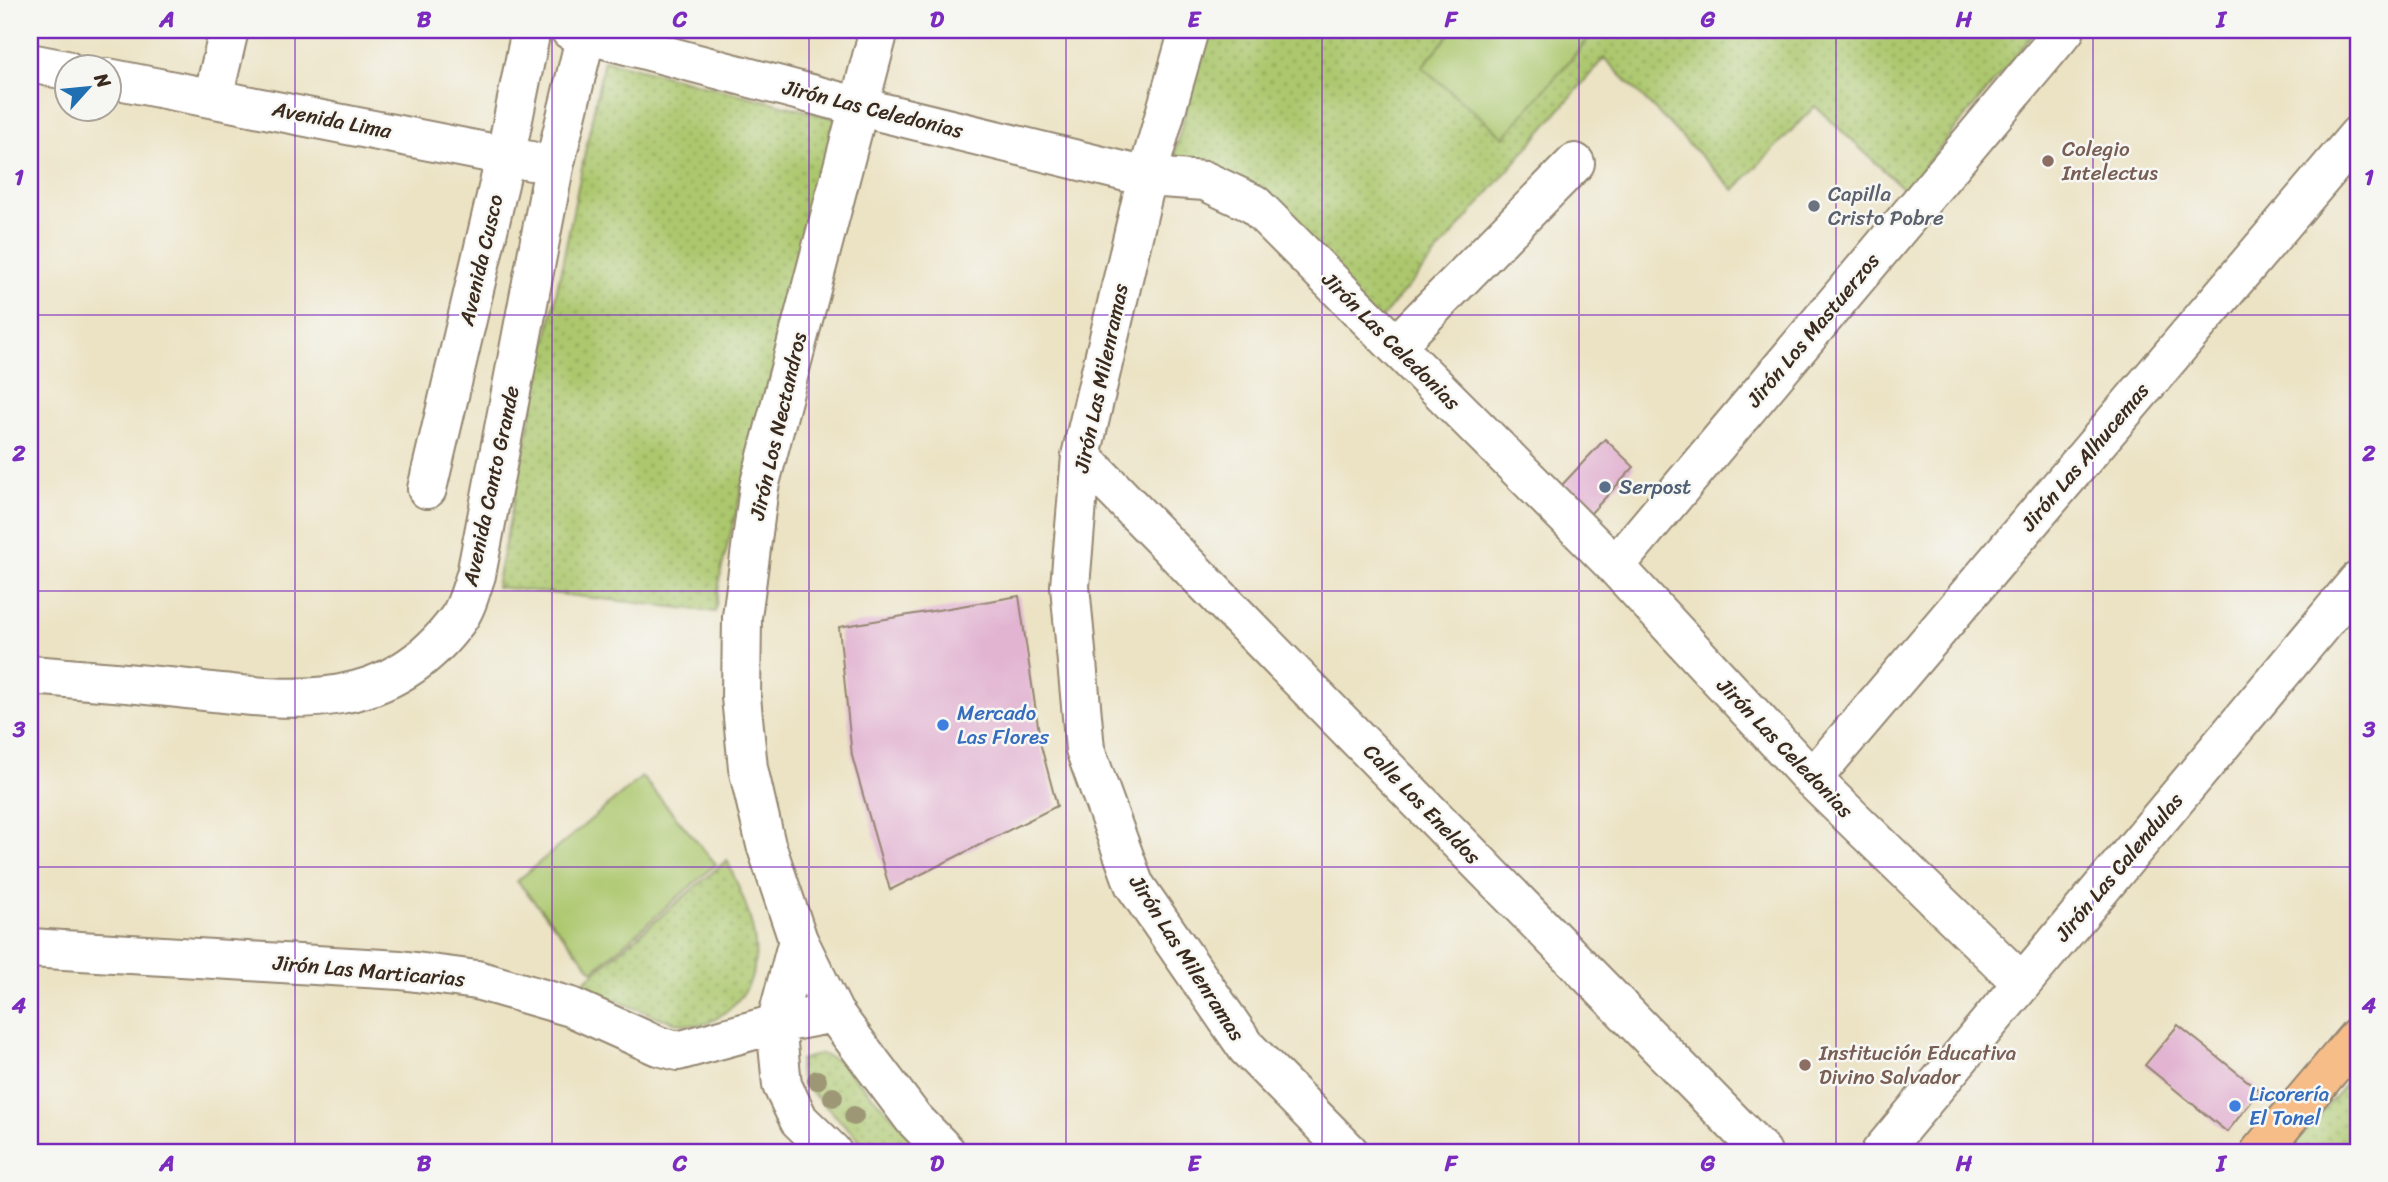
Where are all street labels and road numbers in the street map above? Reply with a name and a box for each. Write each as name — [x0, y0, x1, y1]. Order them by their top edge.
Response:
street label: Jirón Las Celedonias — [778, 68, 967, 150]
street label: Avenida Lima — [268, 90, 395, 150]
street label: Avenida Cusco — [447, 190, 515, 330]
street label: Jirón Los Mastuerzos — [1736, 244, 1890, 417]
street label: Jirón Las Celedonias — [1312, 262, 1470, 420]
street label: Jirón Las Milenramas — [1062, 280, 1140, 477]
street label: Jirón Los Nectandros — [738, 328, 818, 525]
street label: Jirón Las Alhucemas — [2010, 373, 2159, 541]
street label: Avenida Canto Grande — [451, 382, 531, 591]
street label: Jirón Las Celedonias — [1707, 668, 1863, 828]
street label: Calle Los Eneldos — [1354, 734, 1490, 874]
street label: Jirón Las Calendulas — [2044, 783, 2193, 951]
street label: Jirón Las Milenramas — [1118, 866, 1256, 1049]
street label: Jirón Las Marticarias — [270, 944, 467, 998]

